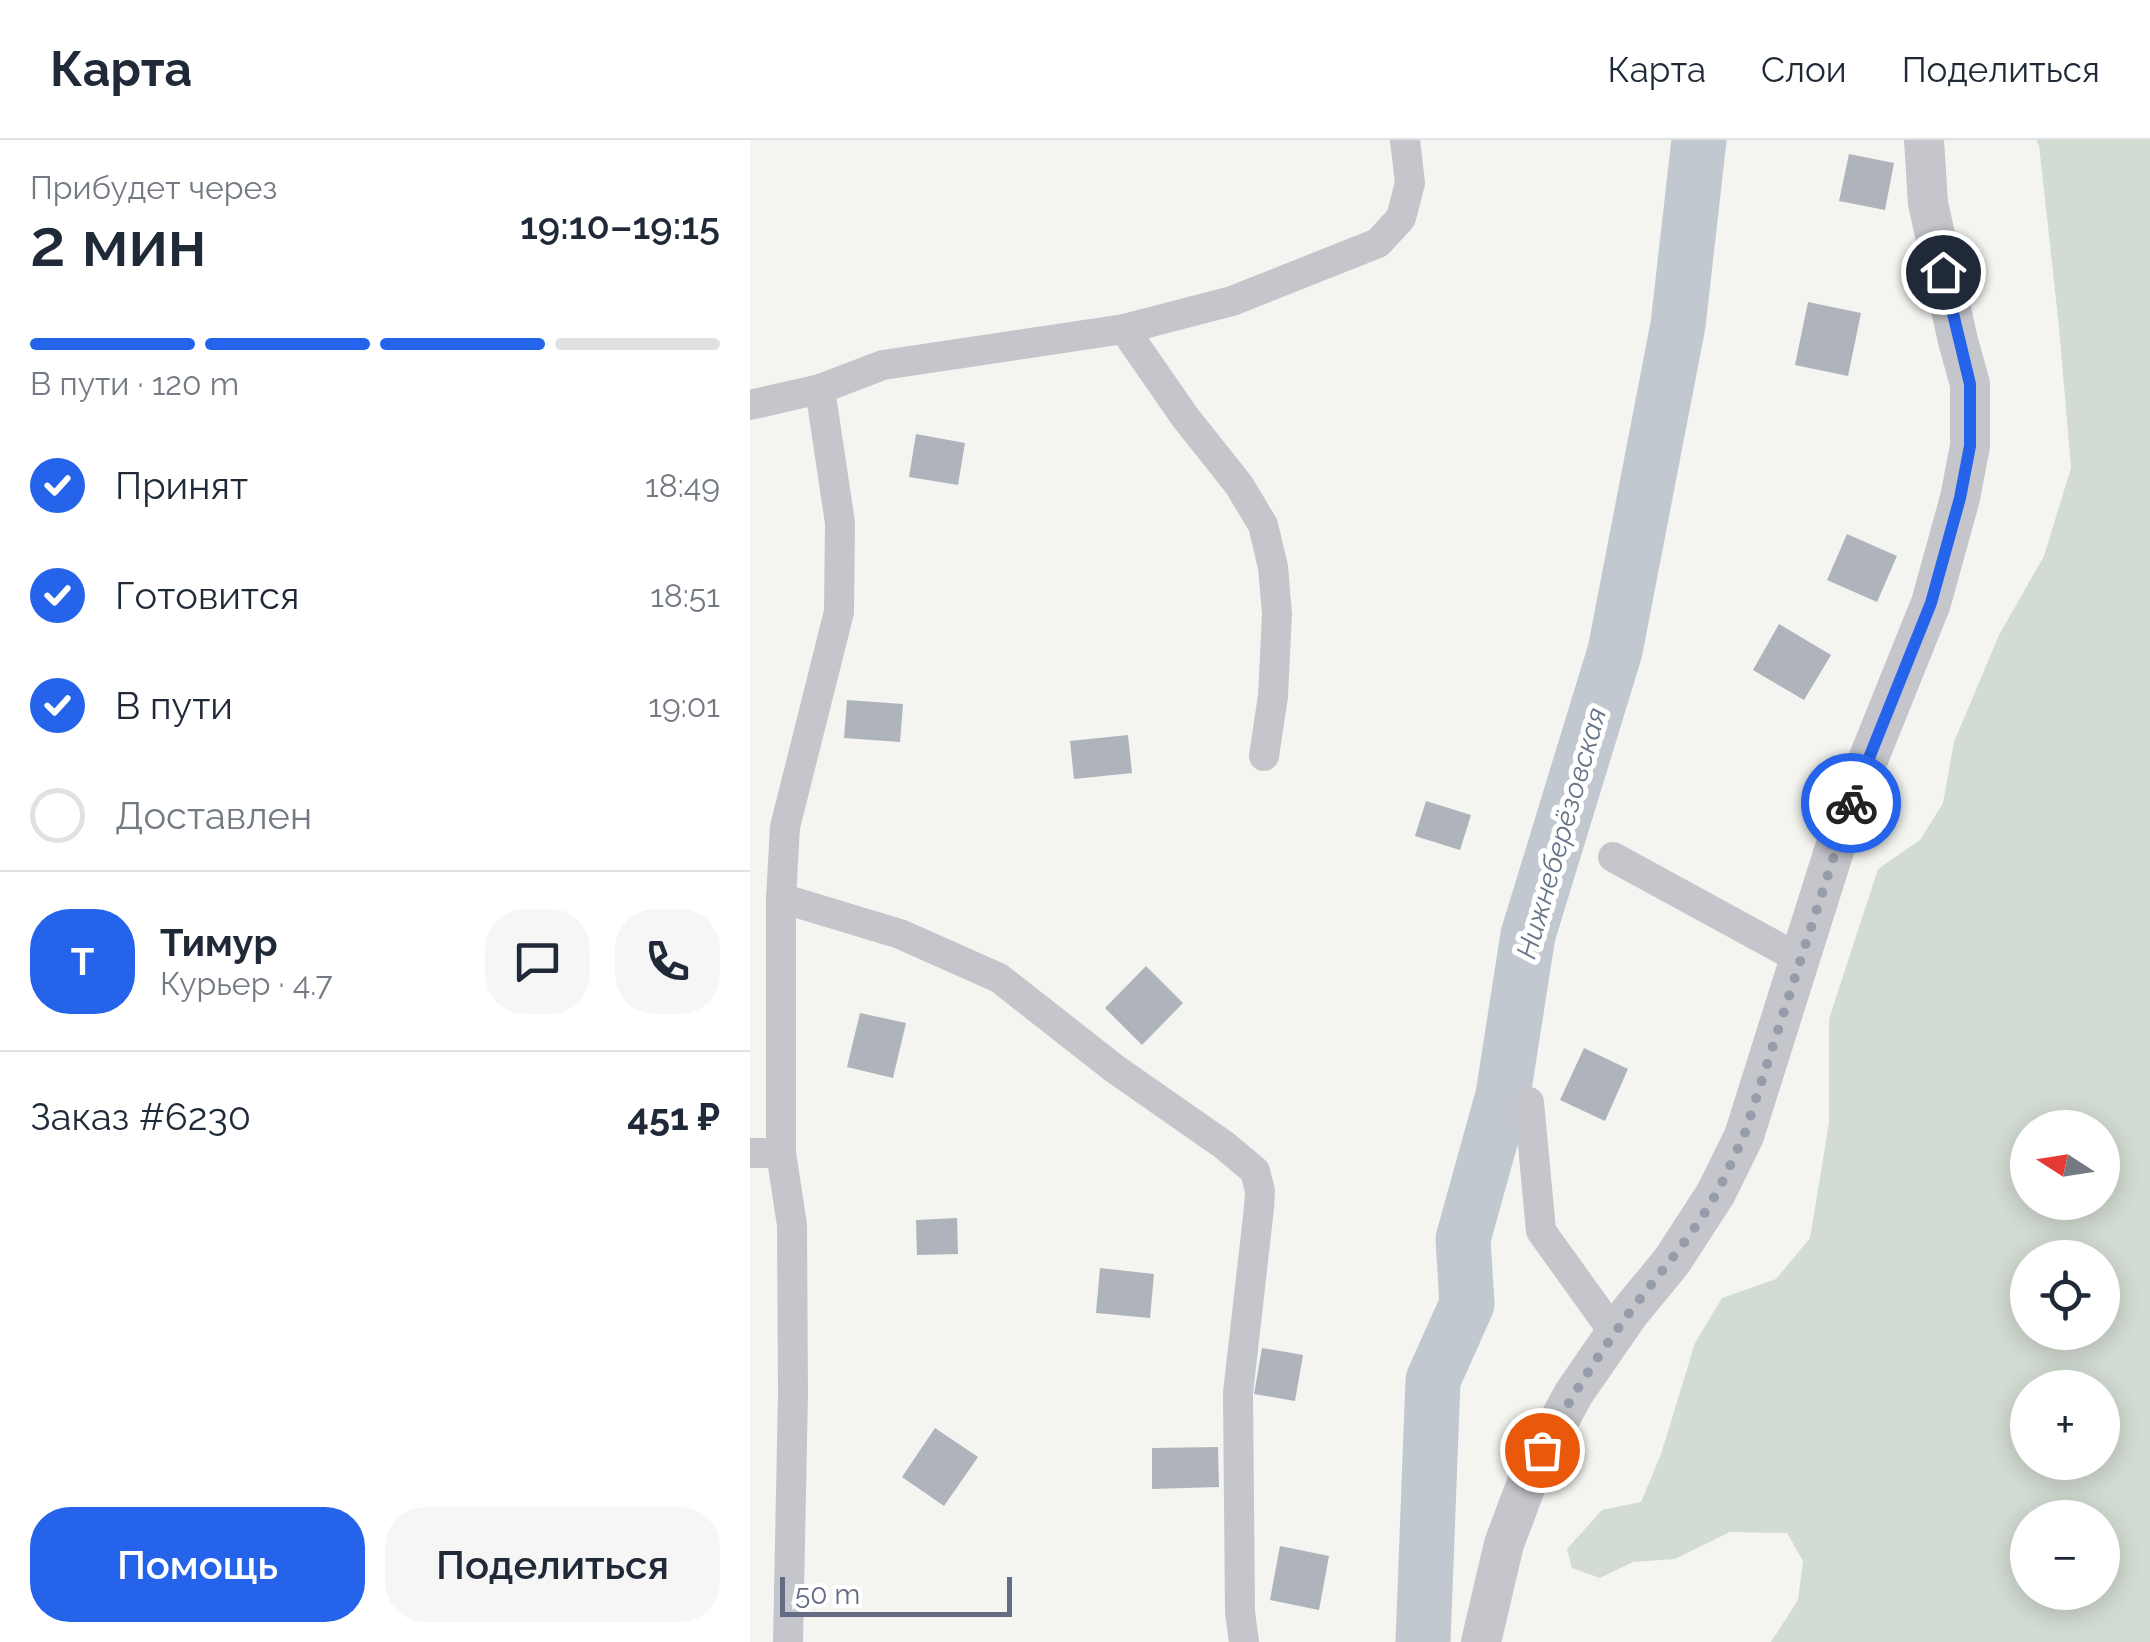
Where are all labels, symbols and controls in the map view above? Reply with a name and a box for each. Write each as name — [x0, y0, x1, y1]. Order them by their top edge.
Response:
text: Карта — [50, 41, 192, 97]
text: Карта — [1608, 49, 1706, 90]
text: Слои — [1761, 49, 1847, 90]
text: Поделиться — [1902, 49, 2100, 90]
text: Прибудет через — [30, 169, 277, 206]
text: 19:10–19:15 — [520, 203, 720, 248]
text: 2 мин — [30, 205, 207, 281]
pin — [1901, 230, 1986, 315]
icon: home — [1916, 245, 1971, 300]
text: В пути · 120 m — [30, 365, 239, 402]
icon: check — [30, 458, 85, 513]
text: Принят — [115, 463, 248, 508]
text: 18:49 — [645, 467, 720, 504]
icon: check — [30, 568, 85, 623]
text: Готовится — [115, 573, 299, 618]
text: 18:51 — [650, 577, 720, 614]
icon: check — [30, 678, 85, 733]
text: В пути — [115, 683, 233, 728]
text: 19:01 — [648, 687, 720, 724]
water label: Нижнеберёзовская — [1510, 704, 1613, 963]
courier — [1801, 753, 1901, 853]
icon: bike — [1824, 776, 1879, 831]
text: Доставлен — [115, 793, 312, 838]
button: chat — [485, 909, 590, 1014]
button: phone — [615, 909, 720, 1014]
text: Тимур — [160, 920, 278, 965]
text: Т — [71, 939, 94, 984]
text: Курьер · 4.7 — [160, 965, 333, 1002]
text: Заказ #6230 — [30, 1094, 251, 1139]
text: 451 ₽ — [627, 1094, 720, 1139]
north arrow — [2010, 1110, 2120, 1220]
map controls — [2010, 1110, 2120, 1610]
button: locate — [2010, 1240, 2120, 1350]
button: + — [2010, 1370, 2120, 1480]
pin — [1500, 1408, 1585, 1493]
icon: bag — [1515, 1423, 1570, 1478]
button: − — [2010, 1500, 2120, 1610]
button: Помощь — [30, 1507, 365, 1622]
button: Поделиться — [385, 1507, 720, 1622]
scale bar — [780, 1572, 1012, 1616]
text: 50 m — [795, 1578, 860, 1611]

